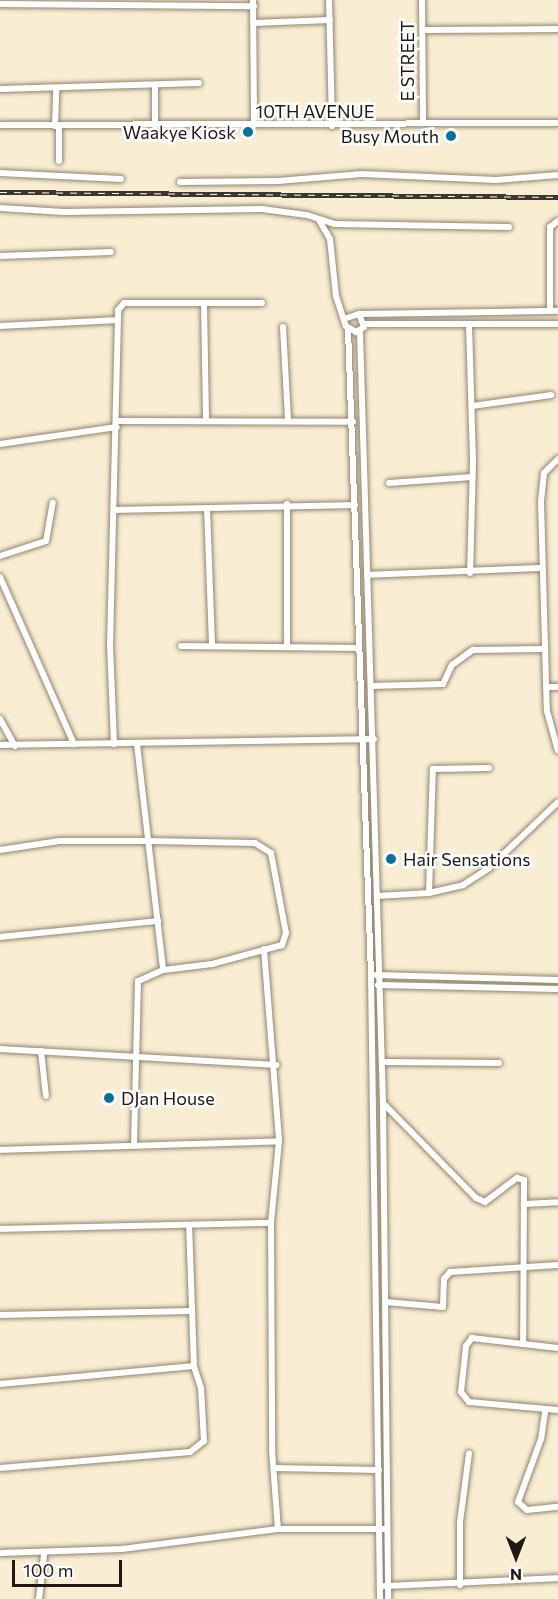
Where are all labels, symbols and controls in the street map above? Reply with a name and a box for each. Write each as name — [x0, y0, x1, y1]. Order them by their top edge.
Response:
street label: E STREET — [396, 21, 418, 101]
street label: 10TH AVENUE — [256, 100, 374, 122]
place label: Waakye Kiosk — [123, 121, 236, 143]
marker: Waakye Kiosk — [241, 125, 255, 139]
place label: Busy Mouth — [341, 125, 439, 147]
marker: Busy Mouth — [444, 129, 458, 143]
place label: Hair Sensations — [403, 848, 530, 870]
marker: Hair Sensations — [384, 852, 398, 866]
place label: DJan House — [121, 1087, 215, 1109]
marker: DJan House — [102, 1091, 116, 1105]
north arrow — [486, 1527, 546, 1587]
scale bar — [15, 1548, 124, 1586]
text: 100 m — [23, 1559, 73, 1581]
text: N — [510, 1566, 522, 1585]

